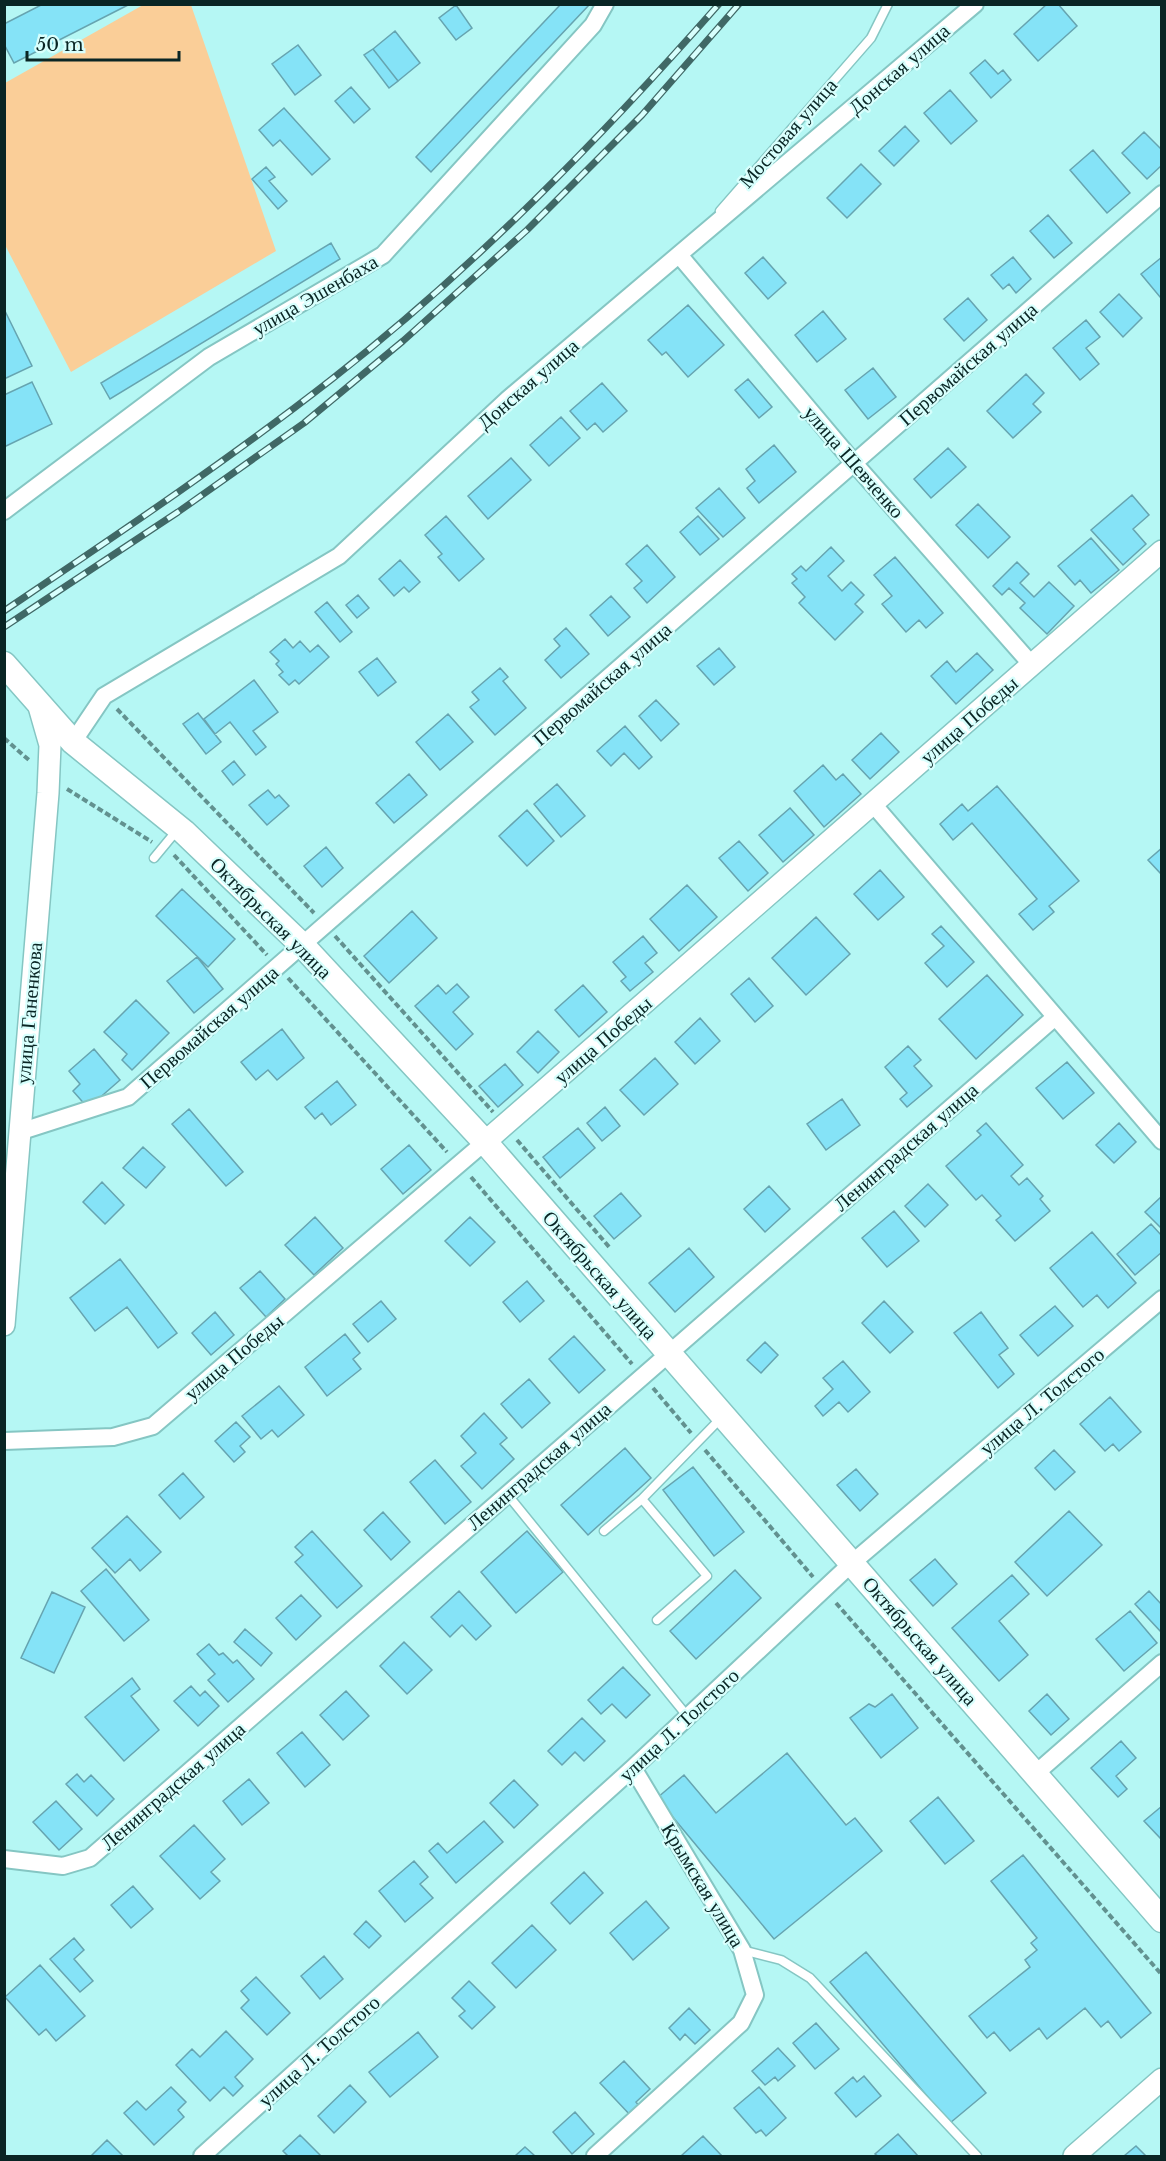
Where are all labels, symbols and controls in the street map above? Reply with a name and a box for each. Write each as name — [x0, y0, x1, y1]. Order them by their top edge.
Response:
street label: Донская улица — [844, 19, 954, 119]
scale bar — [27, 24, 178, 62]
text: 50 m — [36, 34, 84, 56]
street label: Мостовая улица — [734, 73, 842, 193]
street label: улица Эшенбаха — [248, 249, 382, 341]
street label: Первомайская улица — [894, 297, 1042, 431]
street label: Донская улица — [473, 334, 583, 434]
street label: улица Шевченко — [799, 401, 909, 523]
street label: Первомайская улица — [528, 617, 676, 751]
street label: улица Победы — [915, 671, 1023, 769]
street label: Октябрьская улица — [205, 852, 337, 984]
street label: улица Ганенкова — [11, 941, 47, 1085]
street label: Первомайская улица — [135, 960, 283, 1094]
street label: улица Победы — [549, 991, 657, 1089]
street label: Ленинградская улица — [829, 1078, 983, 1216]
street label: Октябрьская улица — [538, 1206, 662, 1344]
street label: улица Победы — [180, 1309, 288, 1405]
street label: улица Л. Толстого — [975, 1342, 1109, 1460]
street label: Ленинградская улица — [462, 1397, 616, 1535]
street label: Октябрьская улица — [858, 1572, 982, 1710]
street label: улица Л. Толстого — [614, 1663, 744, 1787]
street label: Ленинградская улица — [96, 1717, 250, 1855]
street label: Крымская улица — [656, 1818, 750, 1952]
street label: улица Л. Толстого — [253, 1990, 385, 2112]

